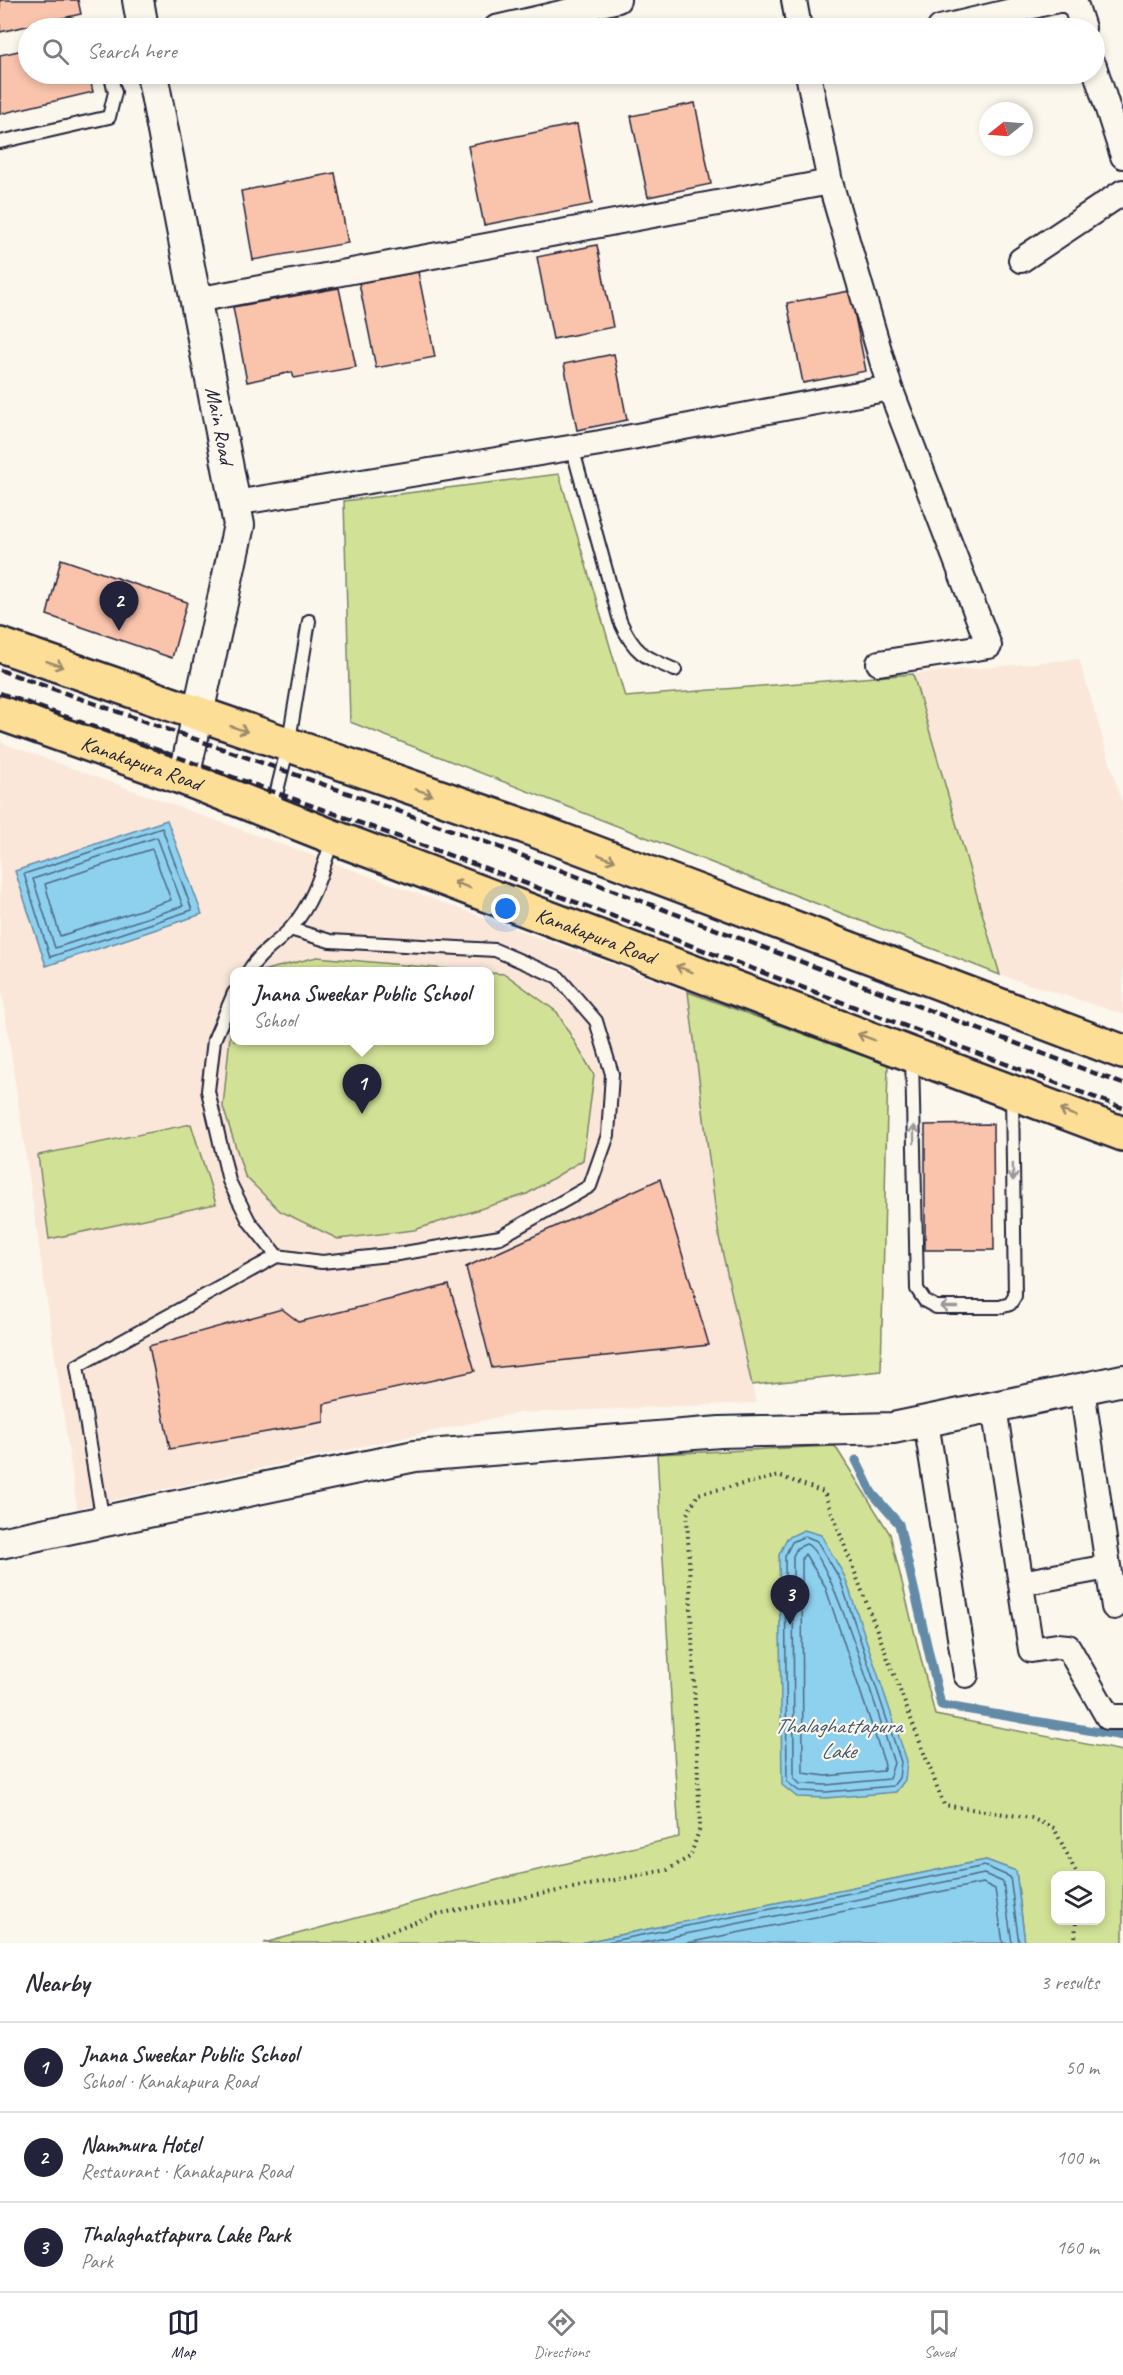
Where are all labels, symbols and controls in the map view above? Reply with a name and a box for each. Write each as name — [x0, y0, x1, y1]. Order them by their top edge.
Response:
search box — [18, 18, 1105, 84]
icon: search — [39, 35, 72, 68]
text: Search here — [87, 37, 177, 65]
north arrow — [979, 102, 1033, 156]
street label: Main Road — [200, 385, 241, 470]
pin: 2 — [100, 582, 138, 631]
one-way arrow — [45, 660, 64, 671]
one-way arrow — [229, 724, 248, 735]
street label: Kanakapura Road — [78, 730, 209, 798]
one-way arrow — [414, 788, 432, 799]
one-way arrow — [597, 853, 616, 864]
one-way arrow — [453, 879, 471, 890]
your location — [491, 894, 520, 923]
street label: Kanakapura Road — [532, 901, 663, 971]
one-way arrow — [675, 962, 693, 973]
popup — [230, 967, 494, 1045]
text: Jnana Sweekar Public School — [253, 980, 471, 1008]
text: School — [253, 1008, 296, 1033]
one-way arrow — [857, 1031, 876, 1042]
pin: 1 — [342, 1064, 382, 1114]
one-way arrow — [1059, 1107, 1078, 1118]
one-way arrow — [908, 1125, 919, 1145]
one-way arrow — [1007, 1161, 1019, 1181]
one-way arrow — [940, 1301, 960, 1313]
pin: 3 — [770, 1576, 810, 1625]
water label: Thalaghattapura Lake — [774, 1712, 905, 1765]
map controls — [1051, 1871, 1105, 1925]
button: layers — [1051, 1871, 1105, 1925]
text: Nearby — [24, 1966, 89, 1999]
text: 3 results — [1040, 1970, 1099, 1995]
text: Jnana Sweekar Public School — [81, 2041, 298, 2069]
text: 1 — [39, 2055, 48, 2080]
text: 50 m — [1065, 2055, 1099, 2080]
text: School · Kanakapura Road — [81, 2069, 257, 2094]
text: Nammura Hotel — [81, 2131, 200, 2159]
text: 2 — [39, 2145, 48, 2170]
text: 100 m — [1056, 2145, 1099, 2170]
text: Restaurant · Kanakapura Road — [81, 2159, 292, 2184]
text: Thalaghattapura Lake Park — [81, 2221, 290, 2249]
text: 3 — [39, 2235, 48, 2260]
text: 160 m — [1056, 2235, 1099, 2260]
text: Park — [81, 2249, 113, 2274]
tab: Map — [167, 2306, 200, 2362]
tab: Directions — [534, 2306, 589, 2362]
tab: Saved — [923, 2306, 956, 2362]

